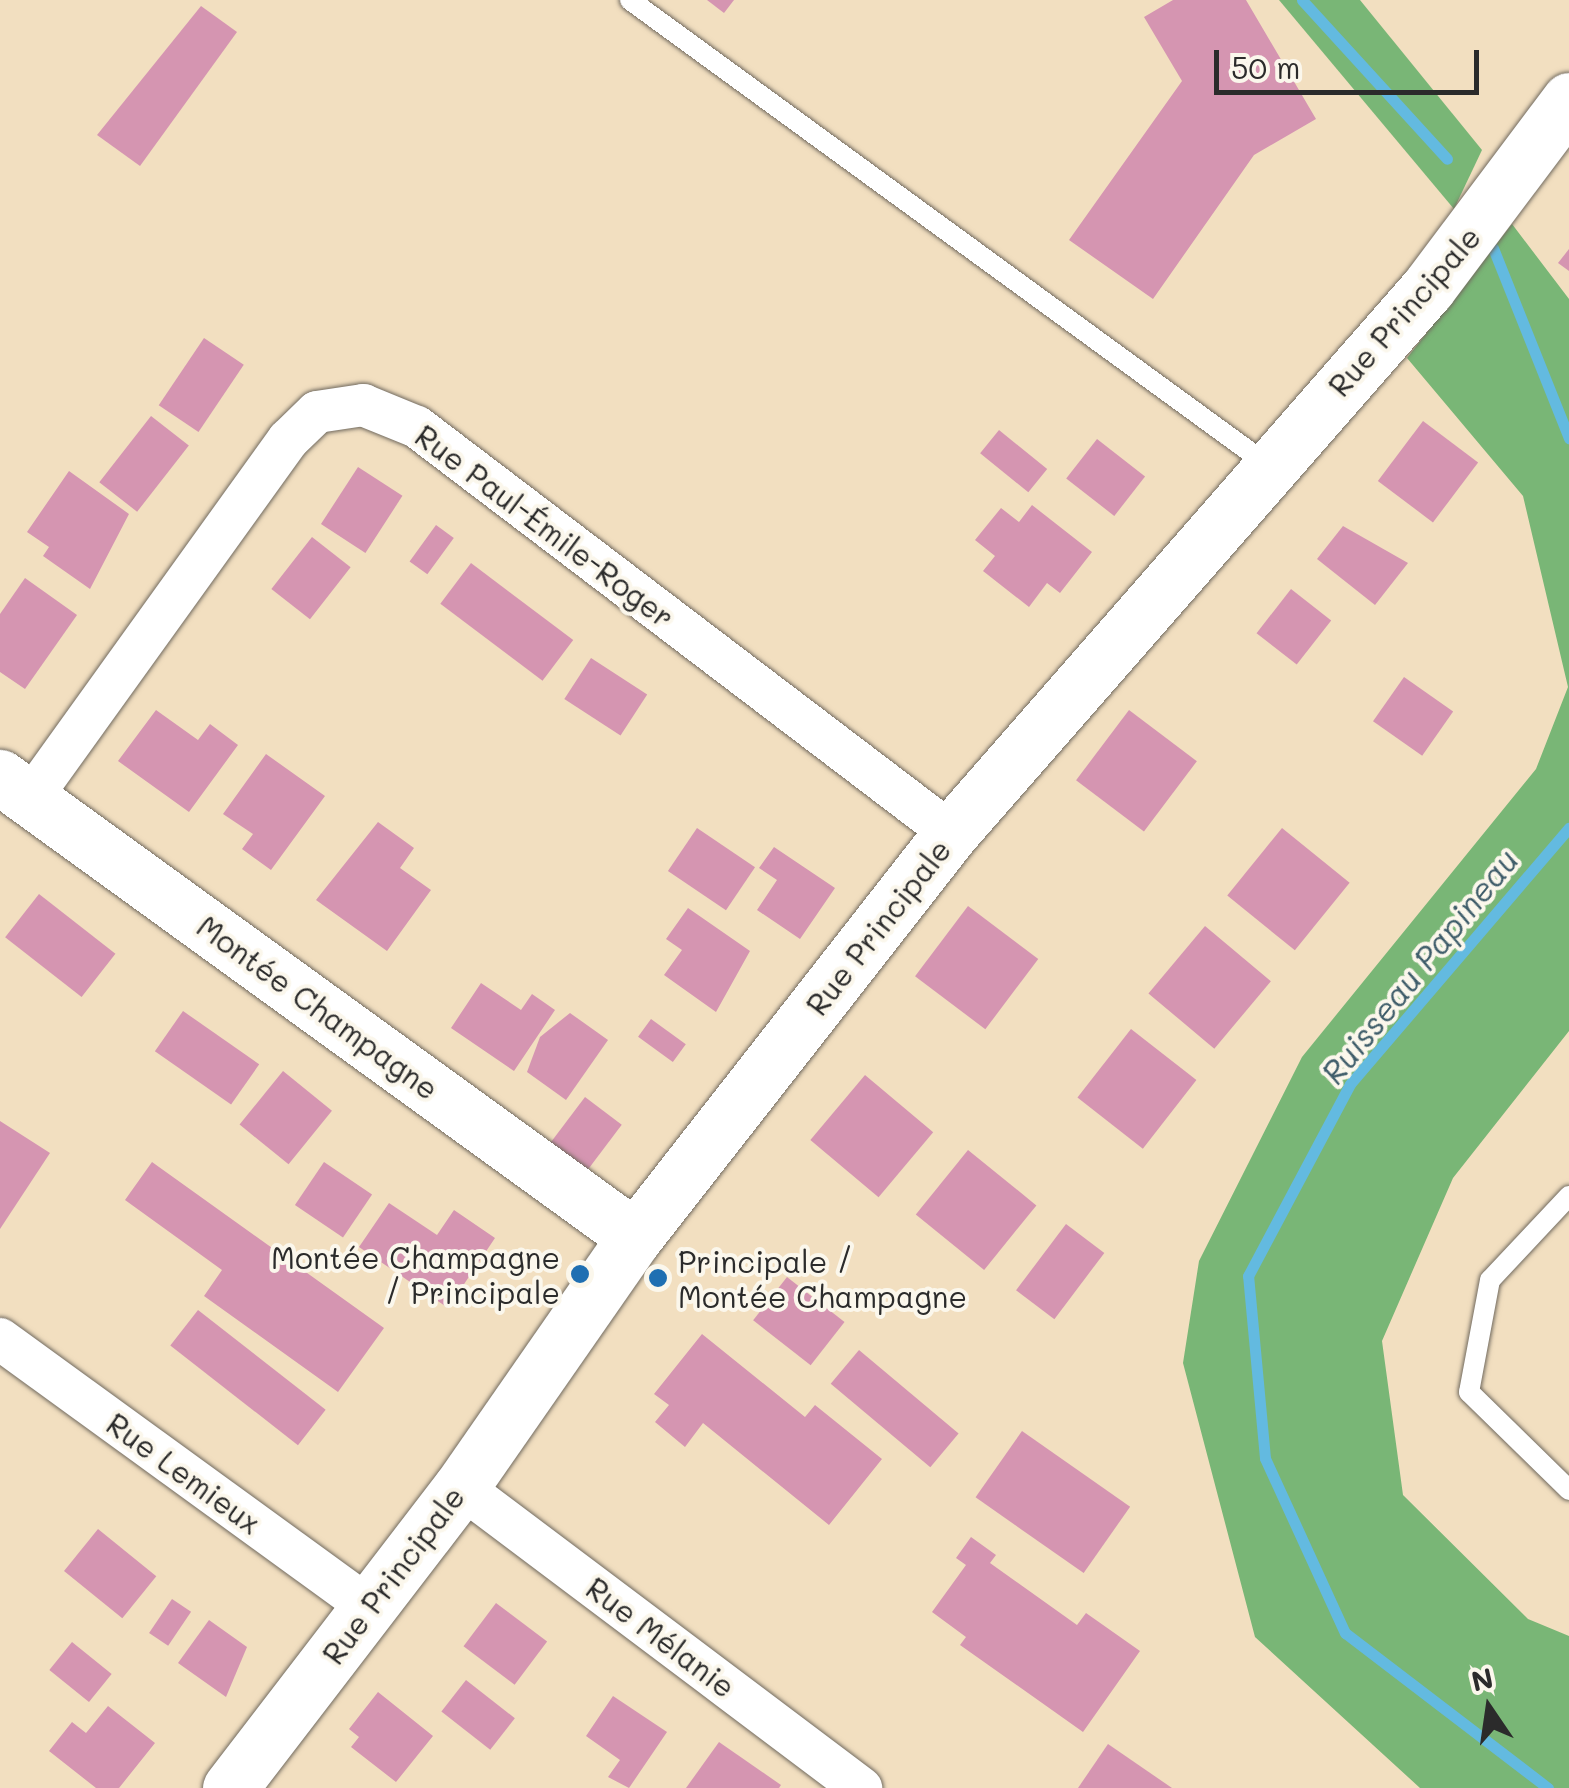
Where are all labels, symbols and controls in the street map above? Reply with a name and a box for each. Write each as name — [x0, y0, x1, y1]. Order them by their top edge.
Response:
scale bar — [1219, 30, 1484, 92]
text: 50 m — [1231, 47, 1301, 87]
street label: Rue Principale — [1321, 219, 1487, 403]
street label: Rue Paul-Émile-Roger — [409, 417, 681, 635]
street label: Rue Principale — [798, 832, 958, 1022]
water label: Ruisseau Papineau — [1313, 841, 1525, 1091]
street label: Montée Champagne — [191, 908, 445, 1106]
place label: Montée Champagne / Principale — [271, 1239, 560, 1310]
place label: Principale / Montée Champagne — [678, 1243, 967, 1314]
marker: Montée Champagne / Principale — [569, 1263, 591, 1285]
marker: Principale / Montée Champagne — [647, 1267, 669, 1289]
street label: Rue Lemieux — [100, 1405, 268, 1541]
street label: Rue Principale — [314, 1479, 472, 1671]
street label: Rue Mélanie — [580, 1569, 742, 1705]
north arrow — [1439, 1658, 1539, 1758]
text: N — [1468, 1659, 1497, 1699]

